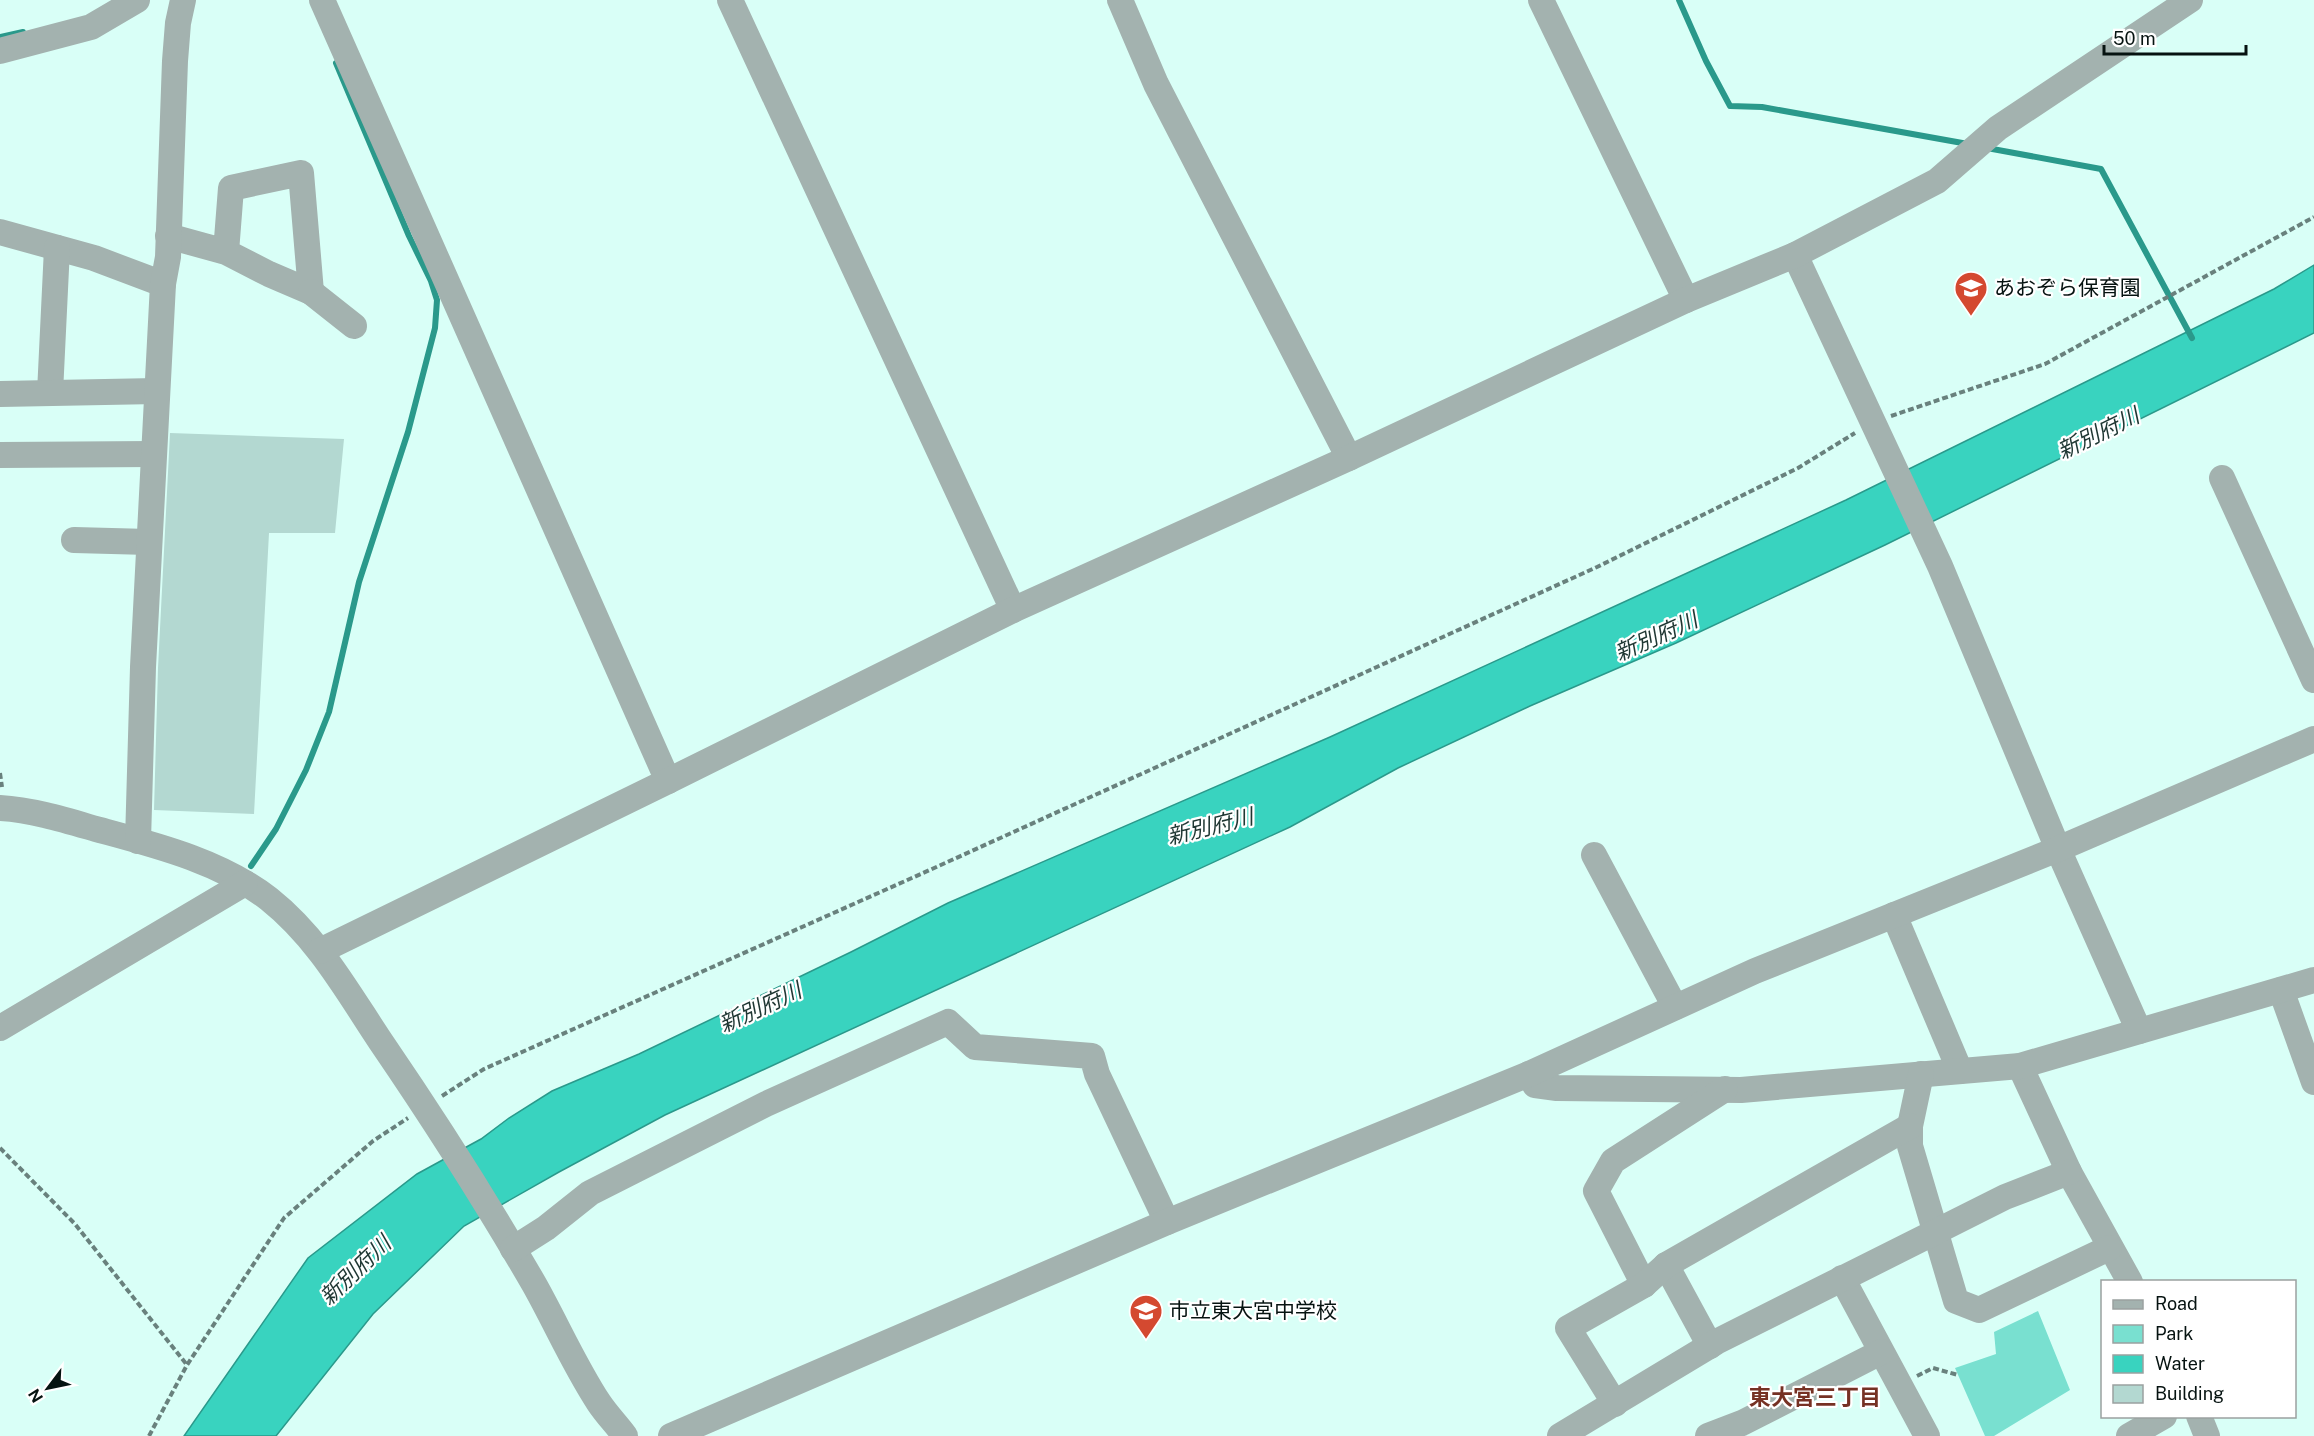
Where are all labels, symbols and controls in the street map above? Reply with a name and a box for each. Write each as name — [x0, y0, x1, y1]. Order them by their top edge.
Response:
scale bar — [2104, 18, 2246, 56]
text: 50 m — [2113, 28, 2156, 49]
school or university icon: あおぞら保育園 — [1953, 270, 1989, 317]
place label: あおぞら保育園 — [1994, 275, 2141, 300]
water label: 新別府川 — [2053, 401, 2145, 464]
water label: 新別府川 — [1611, 605, 1703, 666]
water label: 新別府川 — [1164, 802, 1258, 849]
water label: 新別府川 — [715, 976, 807, 1037]
water label: 新別府川 — [314, 1229, 397, 1310]
legend — [2101, 1280, 2296, 1418]
school or university icon: 市立東大宮中学校 — [1128, 1293, 1164, 1340]
text: Road — [2155, 1293, 2198, 1314]
place label: 市立東大宮中学校 — [1169, 1298, 1337, 1323]
text: Park — [2155, 1323, 2193, 1344]
text: Water — [2155, 1353, 2205, 1374]
north arrow — [18, 1358, 78, 1418]
text: Building — [2155, 1383, 2224, 1404]
district label: 東大宮三丁目 — [1749, 1384, 1881, 1410]
text: N — [24, 1385, 47, 1406]

